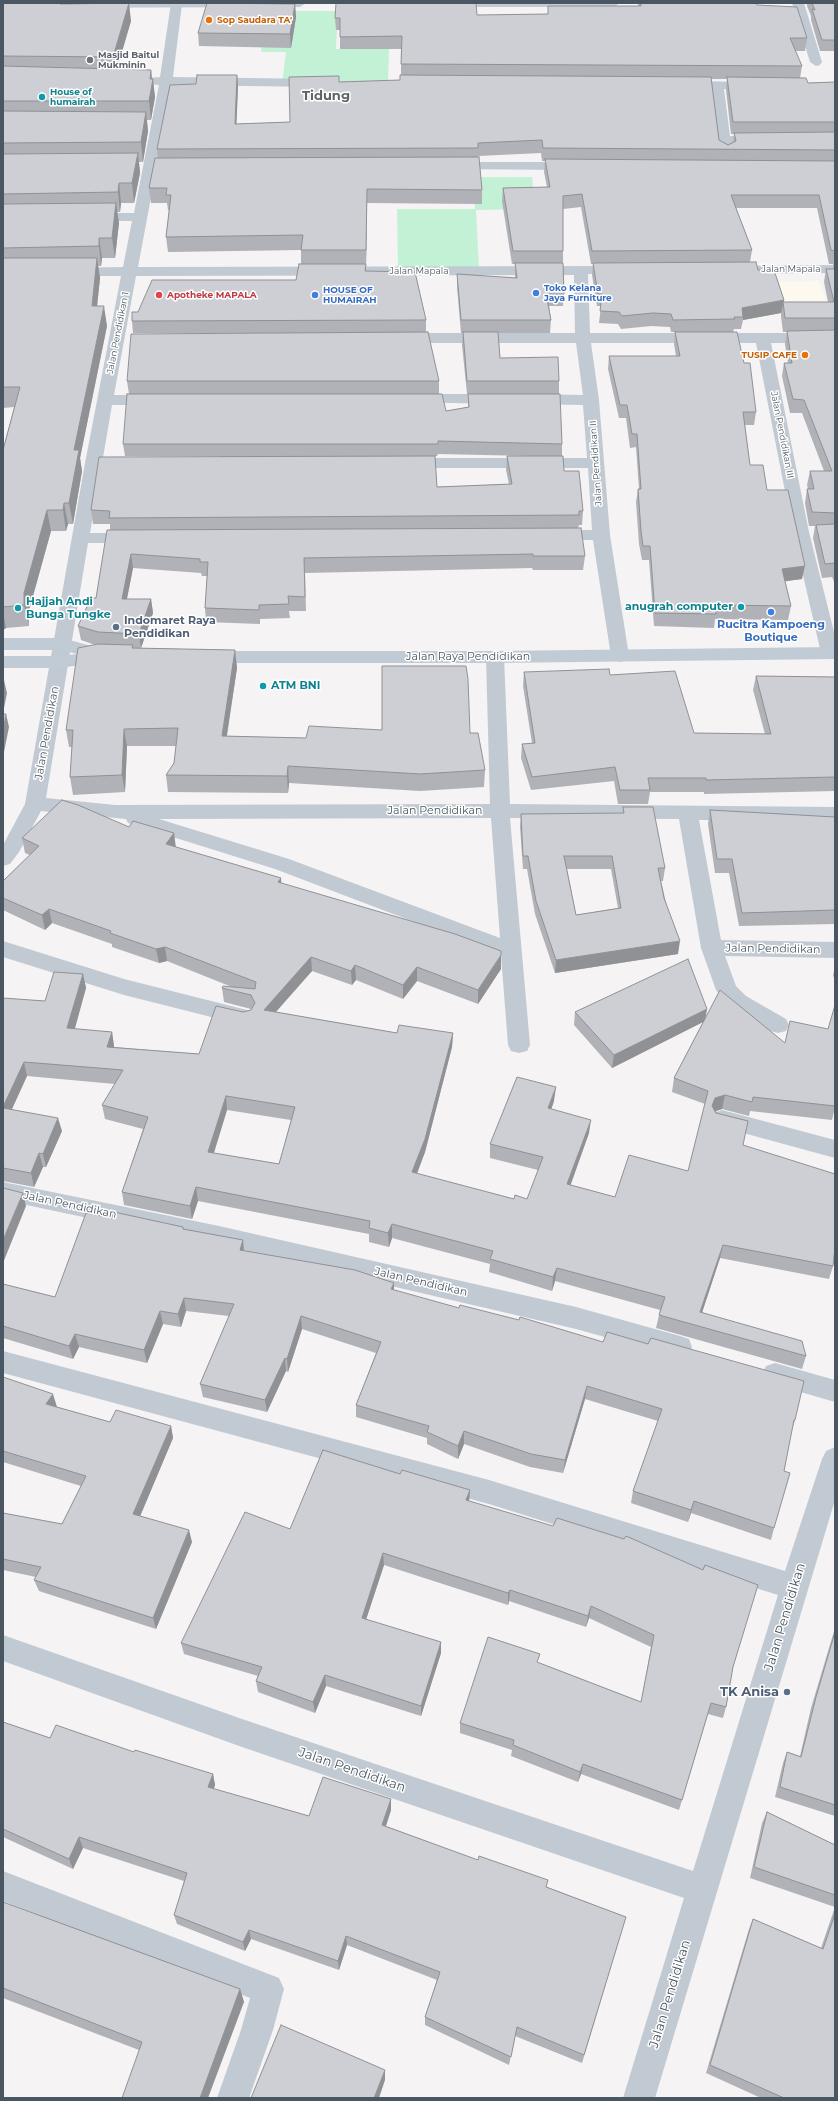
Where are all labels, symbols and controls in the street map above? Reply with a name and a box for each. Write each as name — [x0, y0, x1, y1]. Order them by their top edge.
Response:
marker: Sop Saudara TA' — [204, 15, 214, 25]
place label: Sop Saudara TA' — [217, 15, 292, 25]
place label: Masjid Baitul Mukminin — [98, 50, 159, 71]
marker: Masjid Baitul Mukminin — [85, 55, 95, 65]
place label: House of humairah — [50, 87, 95, 108]
district label: Tidung — [302, 88, 350, 104]
marker: House of humairah — [37, 92, 47, 102]
street label: Jalan Mapala — [761, 264, 821, 274]
street label: Jalan Mapala — [389, 266, 449, 276]
place label: Toko Kelana Jaya Furniture — [544, 283, 612, 304]
place label: HOUSE OF HUMAIRAH — [323, 285, 377, 306]
marker: Toko Kelana Jaya Furniture — [531, 288, 541, 298]
marker: Apotheke MAPALA — [154, 290, 164, 300]
place label: Apotheke MAPALA — [167, 290, 257, 300]
marker: HOUSE OF HUMAIRAH — [310, 290, 320, 300]
street label: Jalan Pendidikan 1 — [105, 291, 131, 375]
place label: TUSIP CAFE — [742, 350, 797, 360]
marker: TUSIP CAFE — [800, 350, 810, 360]
street label: Jalan Pendidikan III — [768, 391, 796, 479]
street label: Jalan Pendidikan II — [588, 420, 604, 506]
place label: Hajjah Andi Bunga Tungke — [26, 595, 111, 621]
place label: anugrah computer — [625, 600, 733, 614]
marker: anugrah computer — [736, 602, 746, 612]
marker: Hajjah Andi Bunga Tungke — [13, 603, 23, 613]
marker: Rucitra Kampoeng Boutique — [766, 607, 776, 617]
place label: Indomaret Raya Pendidikan — [124, 614, 216, 640]
place label: Rucitra Kampoeng Boutique — [717, 618, 825, 644]
marker: Indomaret Raya Pendidikan — [111, 622, 121, 632]
street label: Jalan Raya Pendidikan — [406, 650, 530, 664]
place label: ATM BNI — [271, 679, 320, 693]
marker: ATM BNI — [258, 681, 268, 691]
street label: Jalan Pendidikan — [32, 685, 62, 781]
street label: Jalan Pendidikan — [388, 804, 482, 818]
street label: Jalan Pendidikan — [725, 942, 821, 956]
street label: Jalan Pendidikan — [22, 1189, 118, 1221]
street label: Jalan Pendidikan — [373, 1265, 469, 1299]
street label: Jalan Pendidikan — [761, 1561, 809, 1673]
place label: TK Anisa — [720, 1684, 779, 1700]
marker: TK Anisa — [782, 1687, 792, 1697]
street label: Jalan Pendidikan — [296, 1744, 408, 1796]
street label: Jalan Pendidikan — [646, 1938, 694, 2050]

